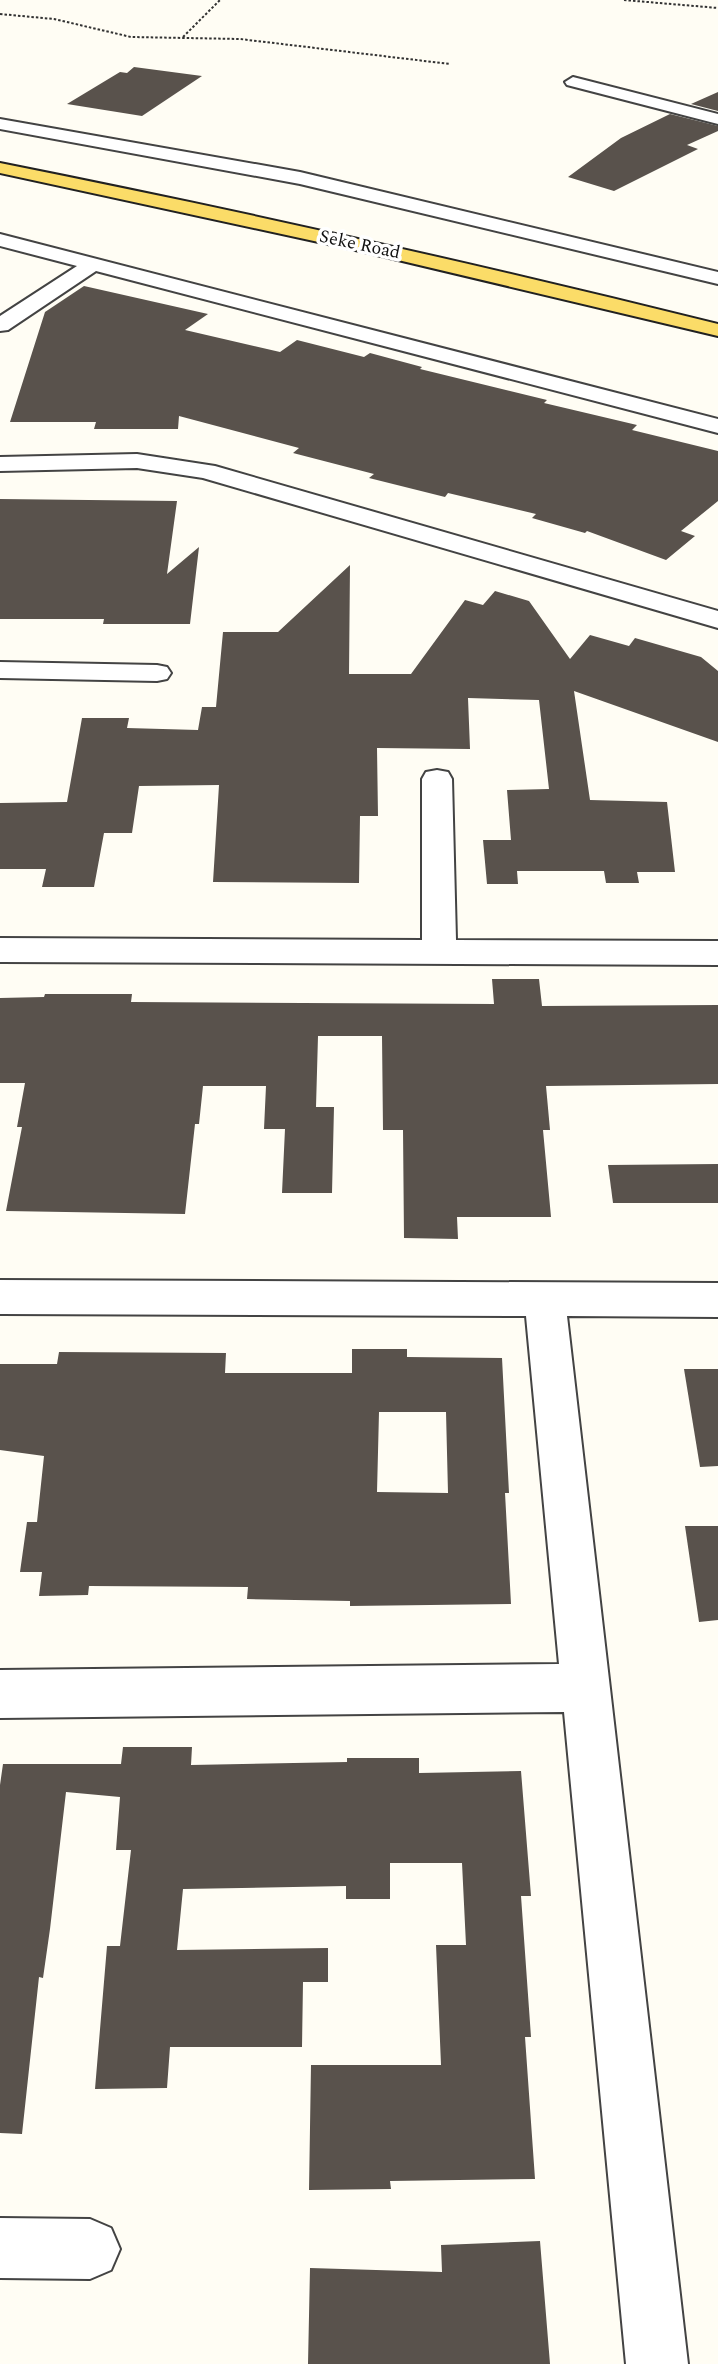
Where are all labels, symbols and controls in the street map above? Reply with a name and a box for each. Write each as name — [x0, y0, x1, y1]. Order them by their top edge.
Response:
street label: Seke Road — [317, 223, 403, 266]

